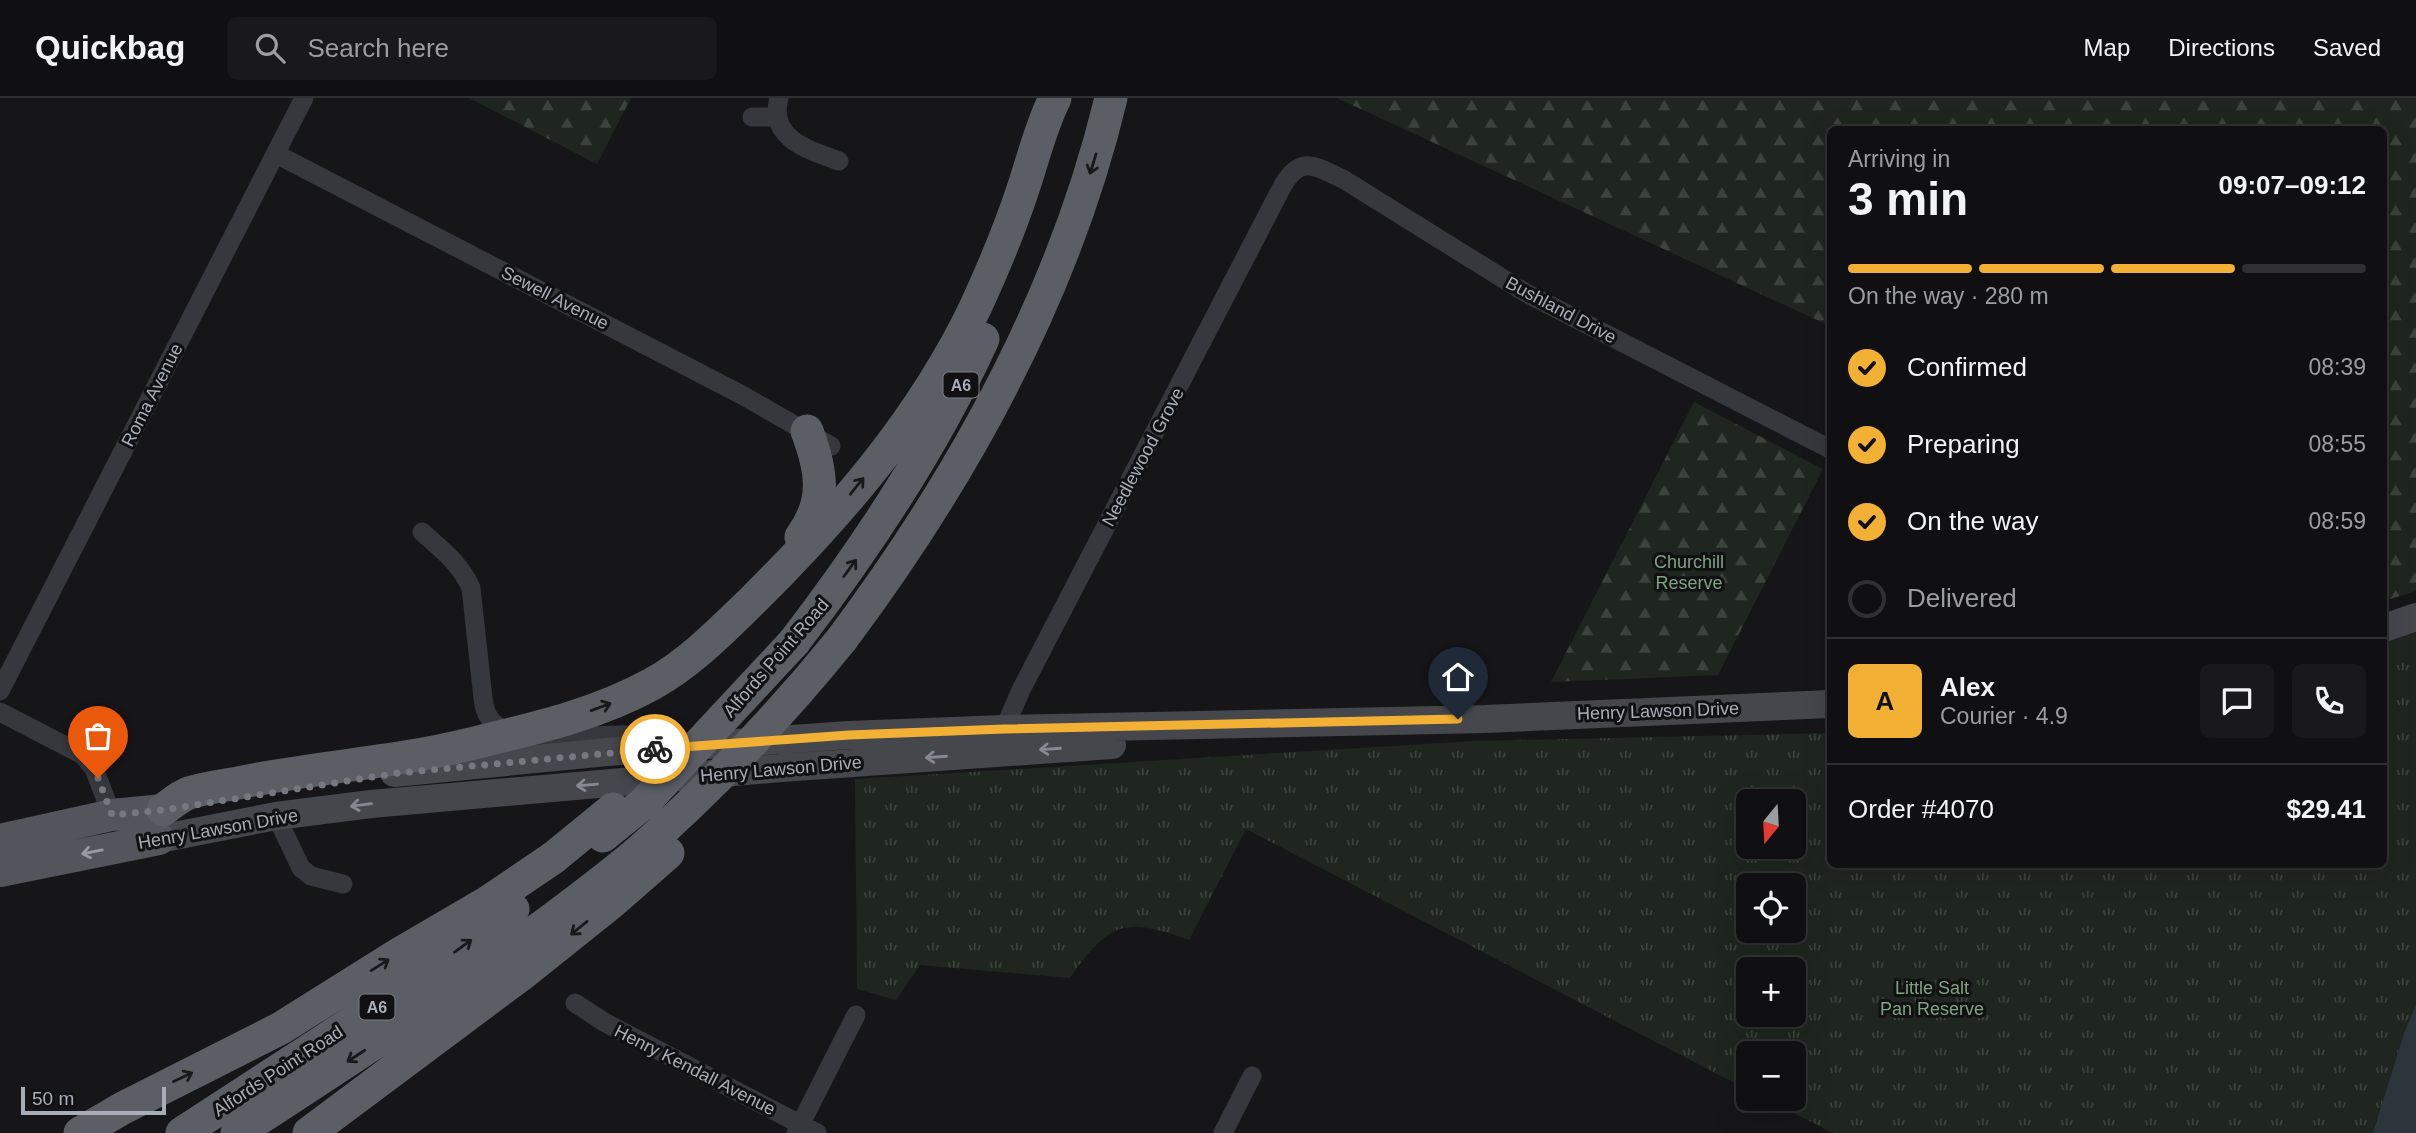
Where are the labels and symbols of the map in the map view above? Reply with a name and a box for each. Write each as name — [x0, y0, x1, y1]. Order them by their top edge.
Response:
one-way arrow — [1085, 152, 1098, 174]
street label: Sewell Avenue — [498, 262, 612, 334]
street label: Bushland Drive — [1502, 273, 1620, 347]
street label: Roma Avenue — [117, 340, 187, 450]
road number: A6 — [944, 372, 978, 398]
street label: Needlewood Grove — [1098, 384, 1188, 530]
one-way arrow — [849, 477, 865, 495]
park label: Churchill Reserve — [1654, 552, 1724, 593]
one-way arrow — [843, 559, 857, 578]
street label: Alfords Point Road — [719, 595, 833, 721]
pin — [1428, 647, 1488, 719]
street label: Henry Lawson Drive — [1577, 698, 1739, 724]
one-way arrow — [590, 700, 612, 713]
pin — [68, 706, 128, 778]
courier — [620, 714, 690, 784]
one-way arrow — [1039, 743, 1062, 756]
one-way arrow — [925, 751, 948, 764]
street label: Henry Lawson Drive — [699, 752, 863, 786]
one-way arrow — [577, 779, 599, 792]
north arrow — [1736, 789, 1806, 859]
one-way arrow — [350, 799, 373, 812]
street label: Henry Lawson Drive — [136, 805, 300, 853]
one-way arrow — [81, 846, 104, 860]
one-way arrow — [570, 921, 588, 936]
one-way arrow — [453, 939, 472, 953]
one-way arrow — [370, 958, 390, 972]
park label: Little Salt Pan Reserve — [1880, 978, 1984, 1019]
road number: A6 — [360, 995, 394, 1020]
street label: Henry Kendall Avenue — [611, 1021, 779, 1119]
street label: Alfords Point Road — [210, 1022, 346, 1120]
one-way arrow — [347, 1048, 366, 1063]
one-way arrow — [172, 1070, 193, 1084]
scale bar — [21, 1084, 166, 1116]

